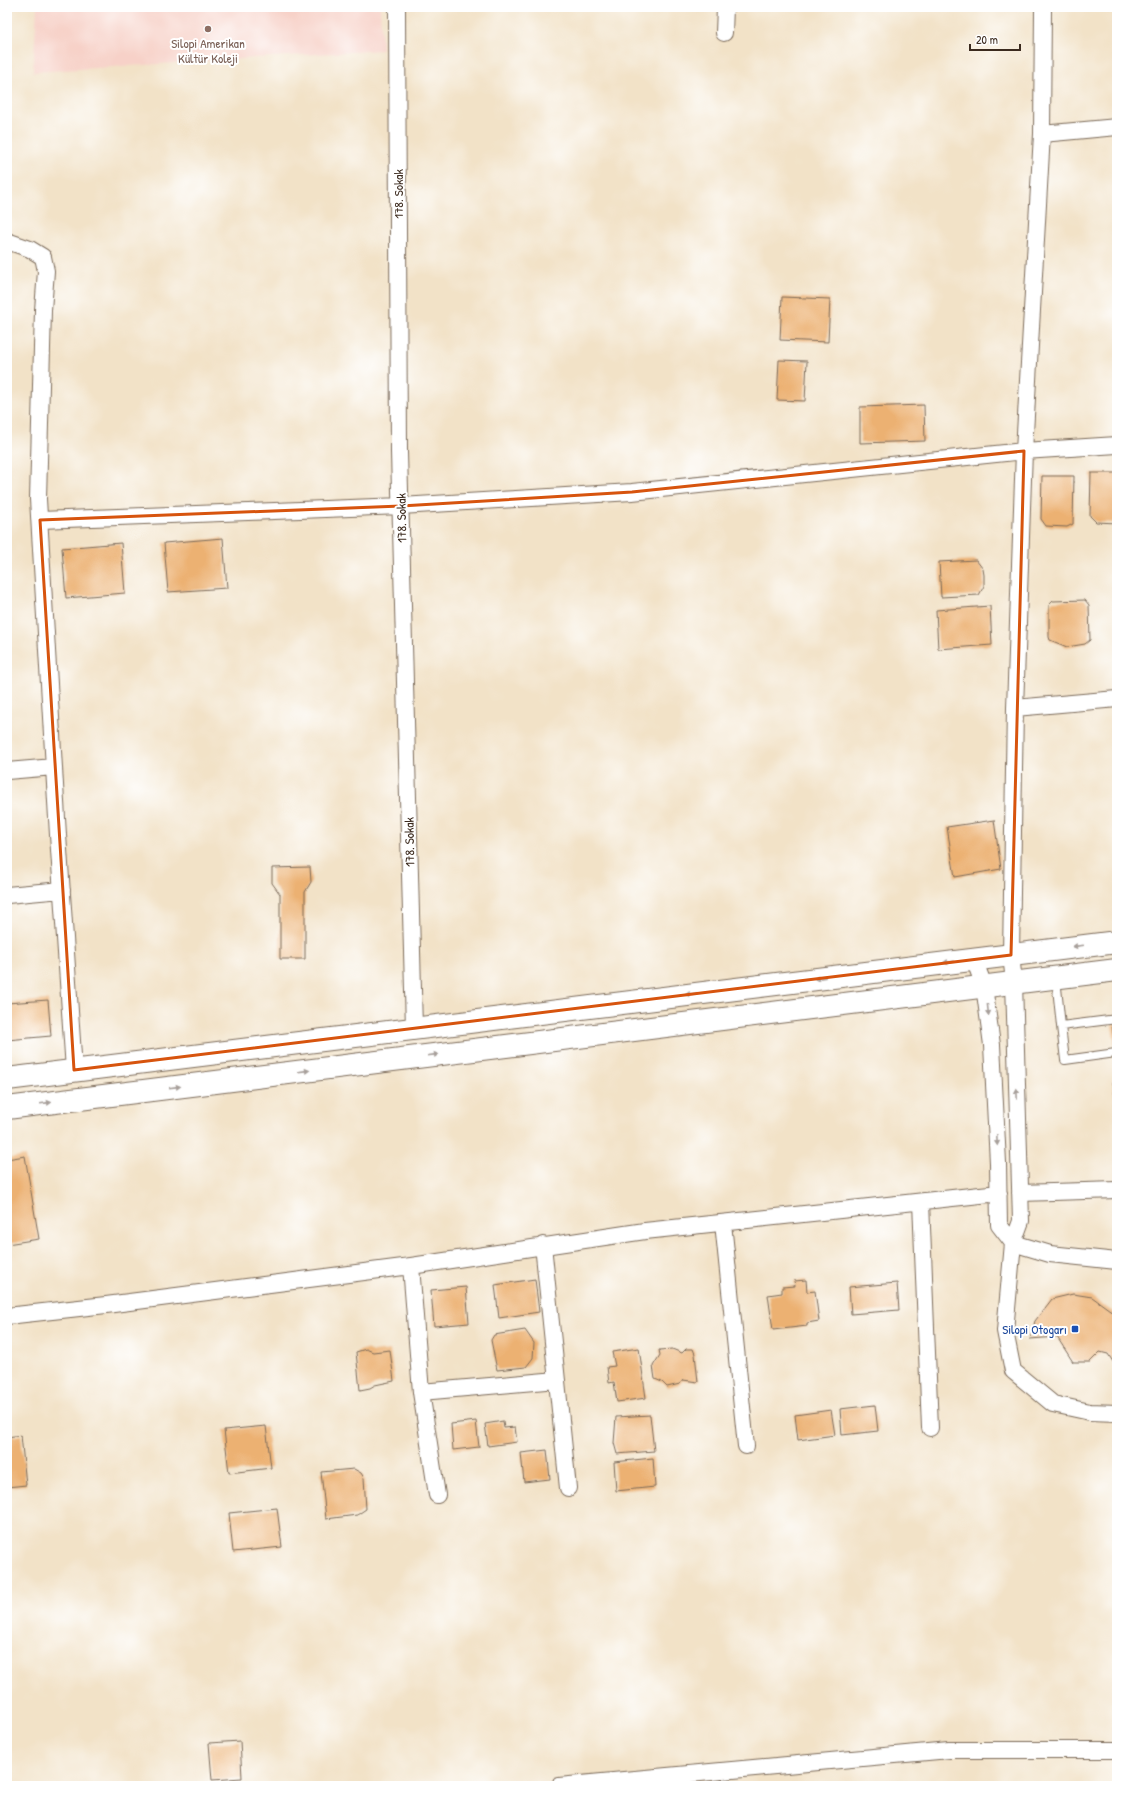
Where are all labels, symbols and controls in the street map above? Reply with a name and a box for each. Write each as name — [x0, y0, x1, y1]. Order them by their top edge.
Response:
marker: Silopi Amerikan Kültür Koleji — [203, 24, 213, 34]
scale bar — [970, 26, 1020, 52]
text: 20 m — [976, 31, 998, 48]
place label: Silopi Amerikan Kültür Koleji — [171, 34, 245, 67]
street label: 178. Sokak — [389, 169, 407, 219]
street label: 178. Sokak — [392, 492, 410, 543]
street label: 178. Sokak — [400, 816, 418, 867]
one-way arrow — [1072, 943, 1084, 949]
one-way arrow — [943, 959, 955, 965]
one-way arrow — [814, 975, 826, 981]
one-way arrow — [685, 991, 697, 997]
one-way arrow — [985, 1004, 991, 1016]
one-way arrow — [427, 1052, 439, 1058]
one-way arrow — [298, 1068, 310, 1074]
one-way arrow — [169, 1084, 181, 1090]
one-way arrow — [1014, 1088, 1021, 1100]
one-way arrow — [40, 1100, 52, 1106]
one-way arrow — [993, 1134, 1000, 1146]
place label: Silopi Otogarı — [1002, 1320, 1067, 1338]
marker: Silopi Otogarı — [1070, 1324, 1080, 1334]

